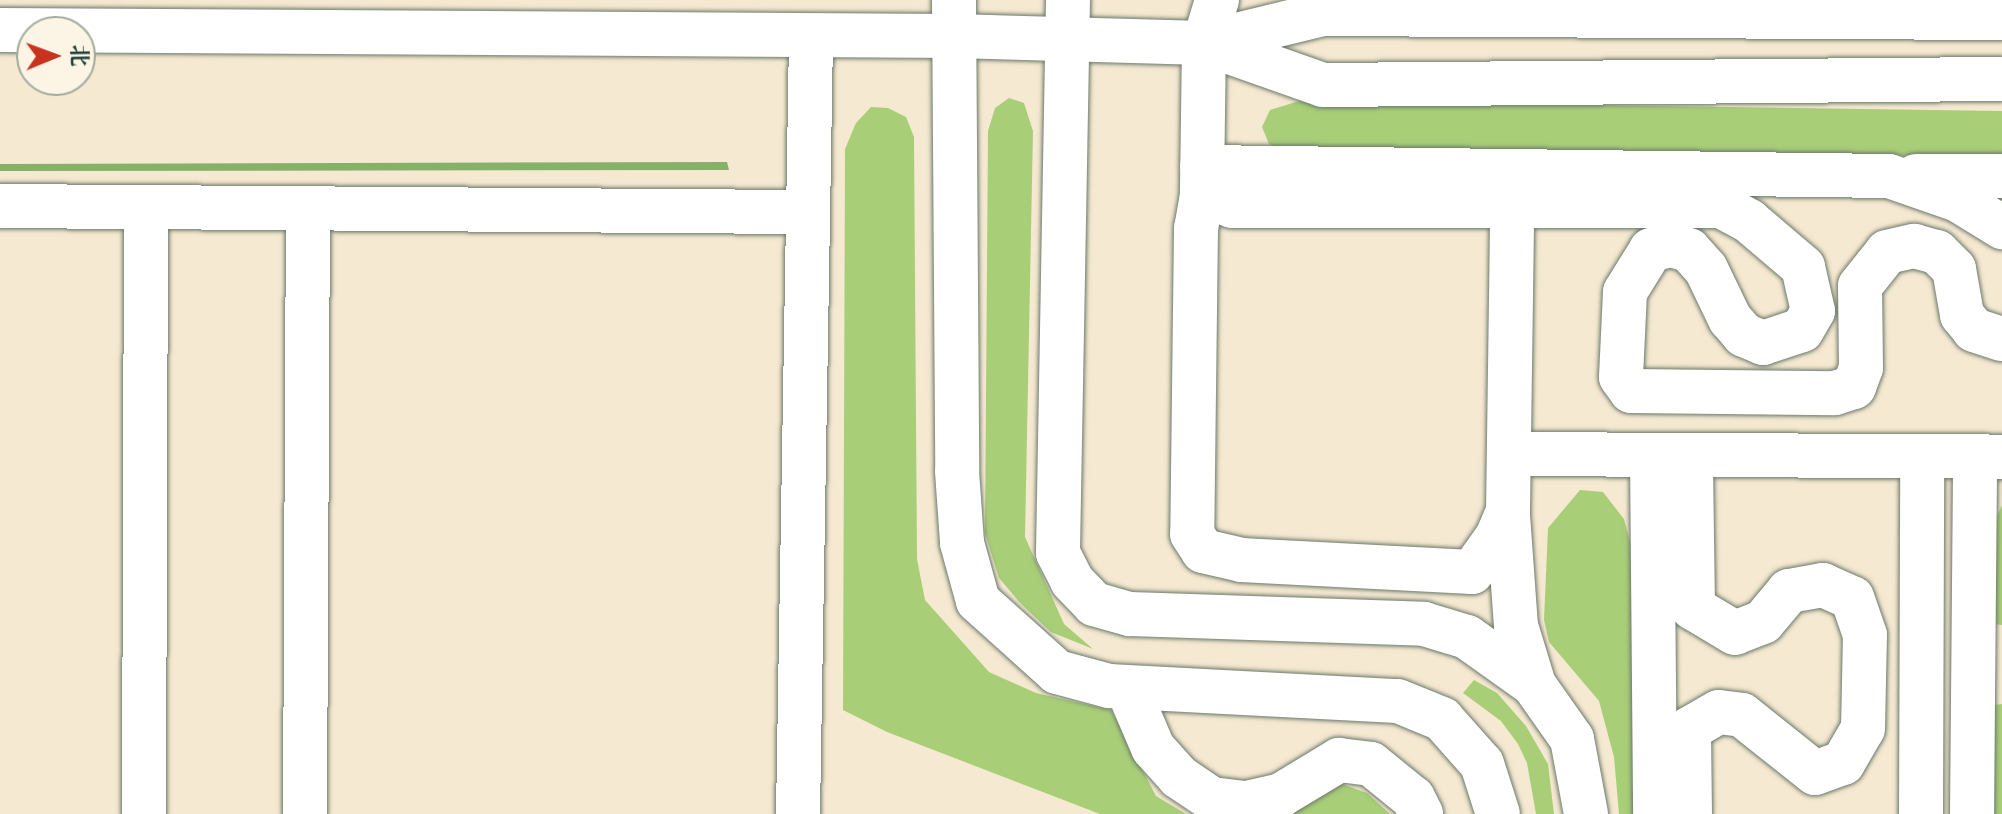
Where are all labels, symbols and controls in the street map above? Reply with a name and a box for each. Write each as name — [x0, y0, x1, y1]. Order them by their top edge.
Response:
north arrow — [16, 16, 96, 96]
text: 北 — [65, 44, 92, 67]

